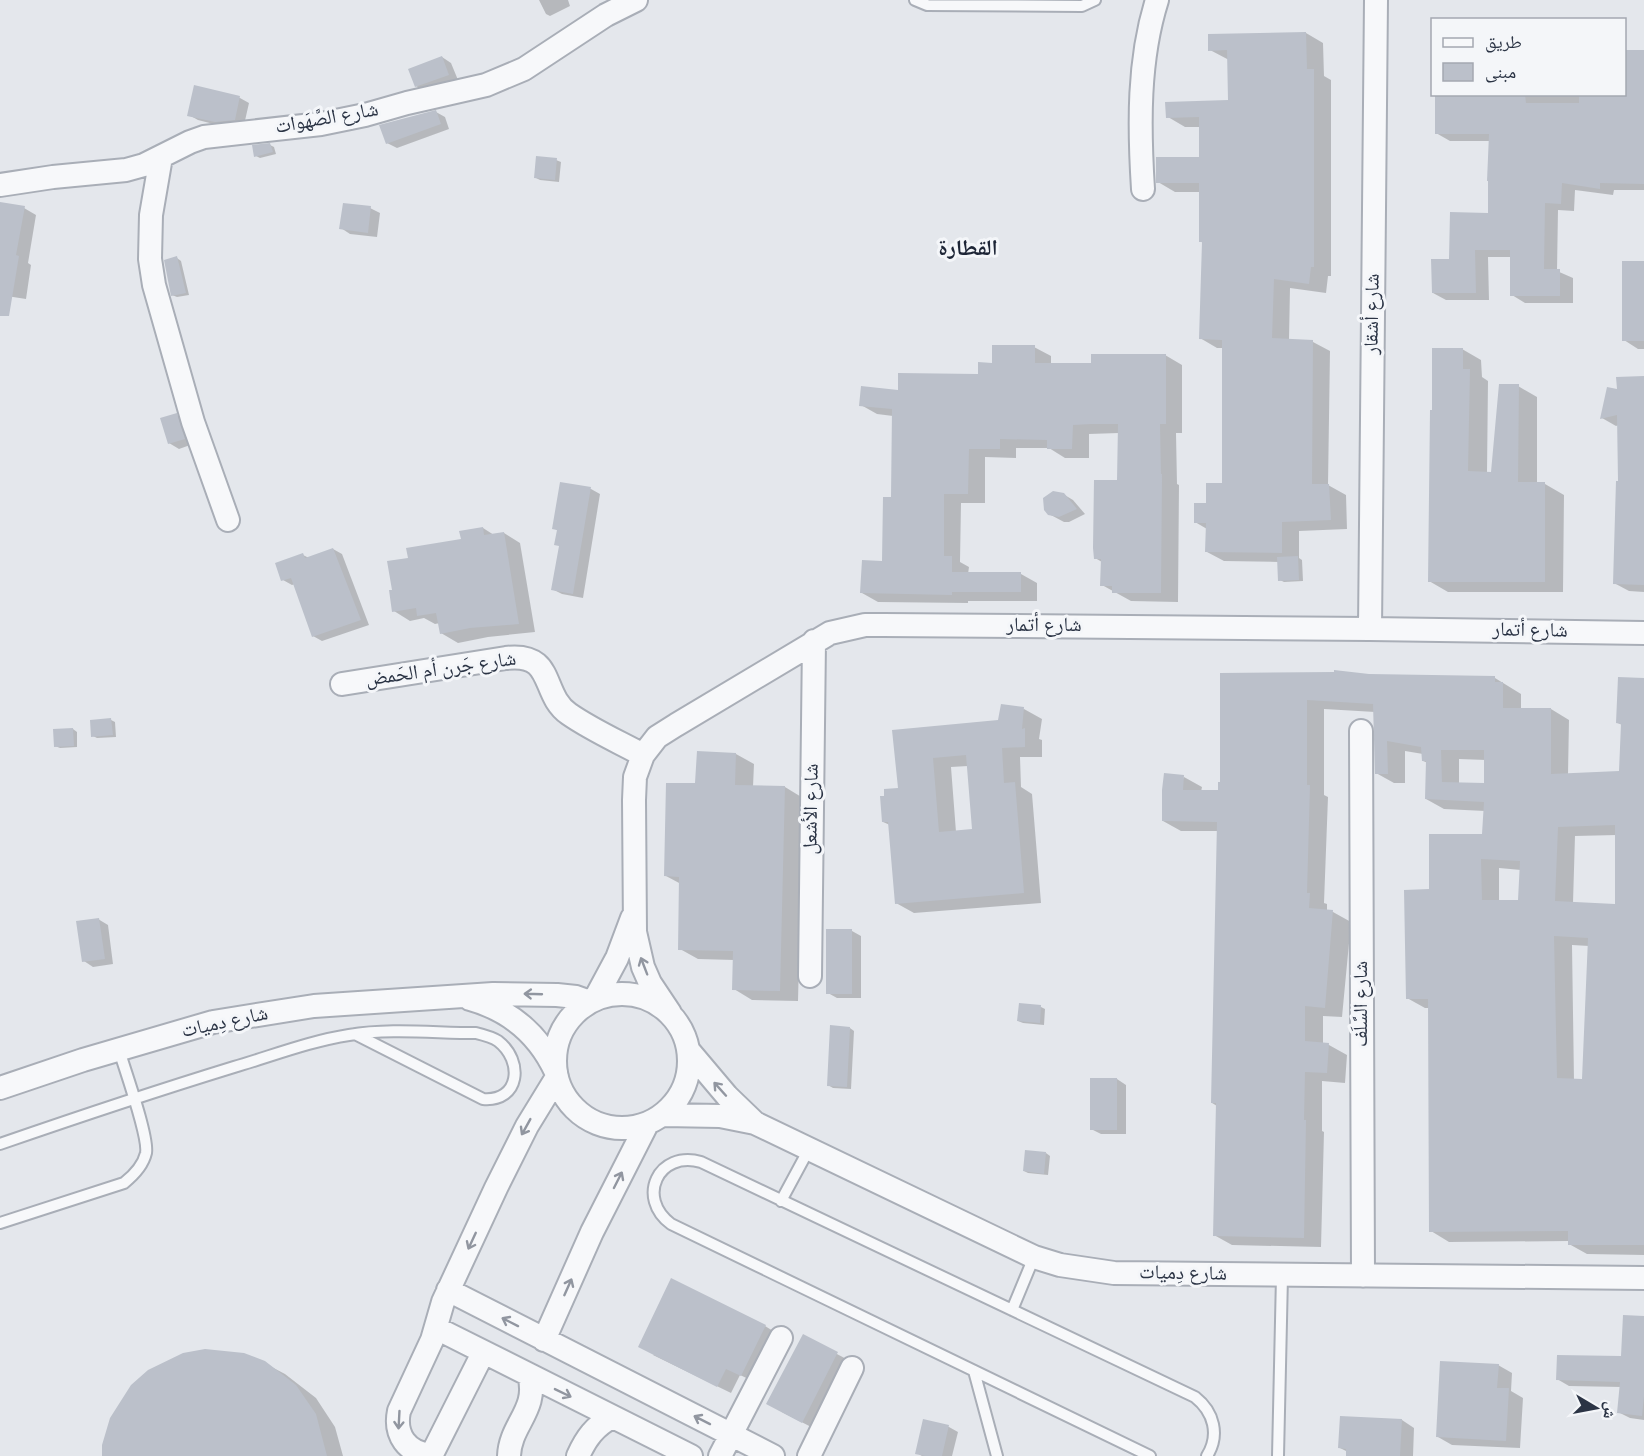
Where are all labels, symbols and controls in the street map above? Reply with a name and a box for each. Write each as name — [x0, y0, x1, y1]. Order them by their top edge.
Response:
legend — [1431, 18, 1626, 96]
text: طريق — [1485, 32, 1522, 55]
text: مبنى — [1485, 62, 1516, 85]
street label: شارع الصَّهَوات — [273, 97, 381, 141]
district label: القطارة — [938, 236, 998, 263]
street label: شارع أشقار — [1359, 273, 1387, 356]
street label: شارع أتمار — [1005, 612, 1082, 639]
street label: شارع أتمار — [1491, 617, 1568, 645]
street label: شارع جَرن أم الحَمض — [364, 646, 518, 693]
street label: شارع الأشعل — [798, 763, 826, 855]
one-way arrow — [637, 958, 648, 976]
street label: شارع السَّلَف — [1349, 961, 1375, 1047]
one-way arrow — [523, 989, 543, 1000]
street label: شارع دِميات — [179, 1001, 271, 1045]
one-way arrow — [713, 1082, 727, 1097]
one-way arrow — [520, 1118, 531, 1136]
one-way arrow — [613, 1171, 625, 1189]
one-way arrow — [465, 1231, 477, 1249]
street label: شارع دِميات — [1139, 1260, 1227, 1288]
one-way arrow — [563, 1278, 574, 1296]
one-way arrow — [501, 1316, 519, 1327]
north arrow — [1566, 1378, 1626, 1438]
one-way arrow — [554, 1387, 572, 1399]
text: ش — [1597, 1400, 1620, 1420]
one-way arrow — [393, 1410, 404, 1429]
one-way arrow — [693, 1414, 711, 1426]

